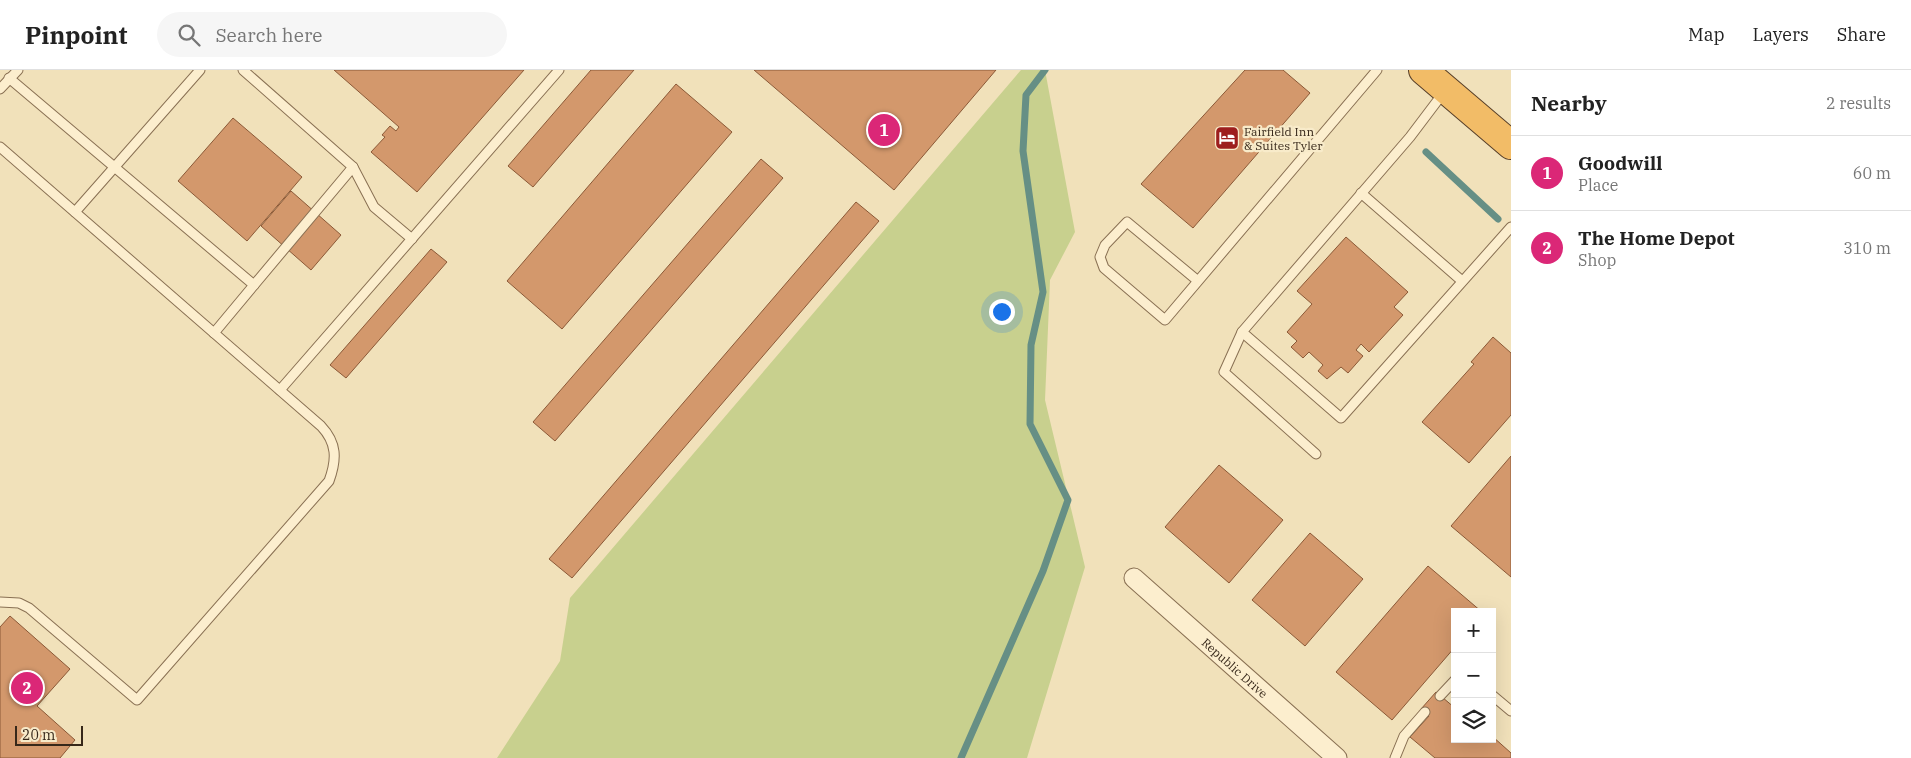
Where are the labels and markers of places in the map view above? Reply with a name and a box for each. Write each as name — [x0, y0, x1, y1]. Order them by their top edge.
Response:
pin: 1 — [868, 111, 900, 149]
place label: Fairfield Inn & Suites Tyler — [1244, 124, 1323, 153]
hotel icon: Fairfield Inn & Suites Tyler — [1214, 125, 1240, 151]
pin: 2 — [11, 669, 43, 707]

